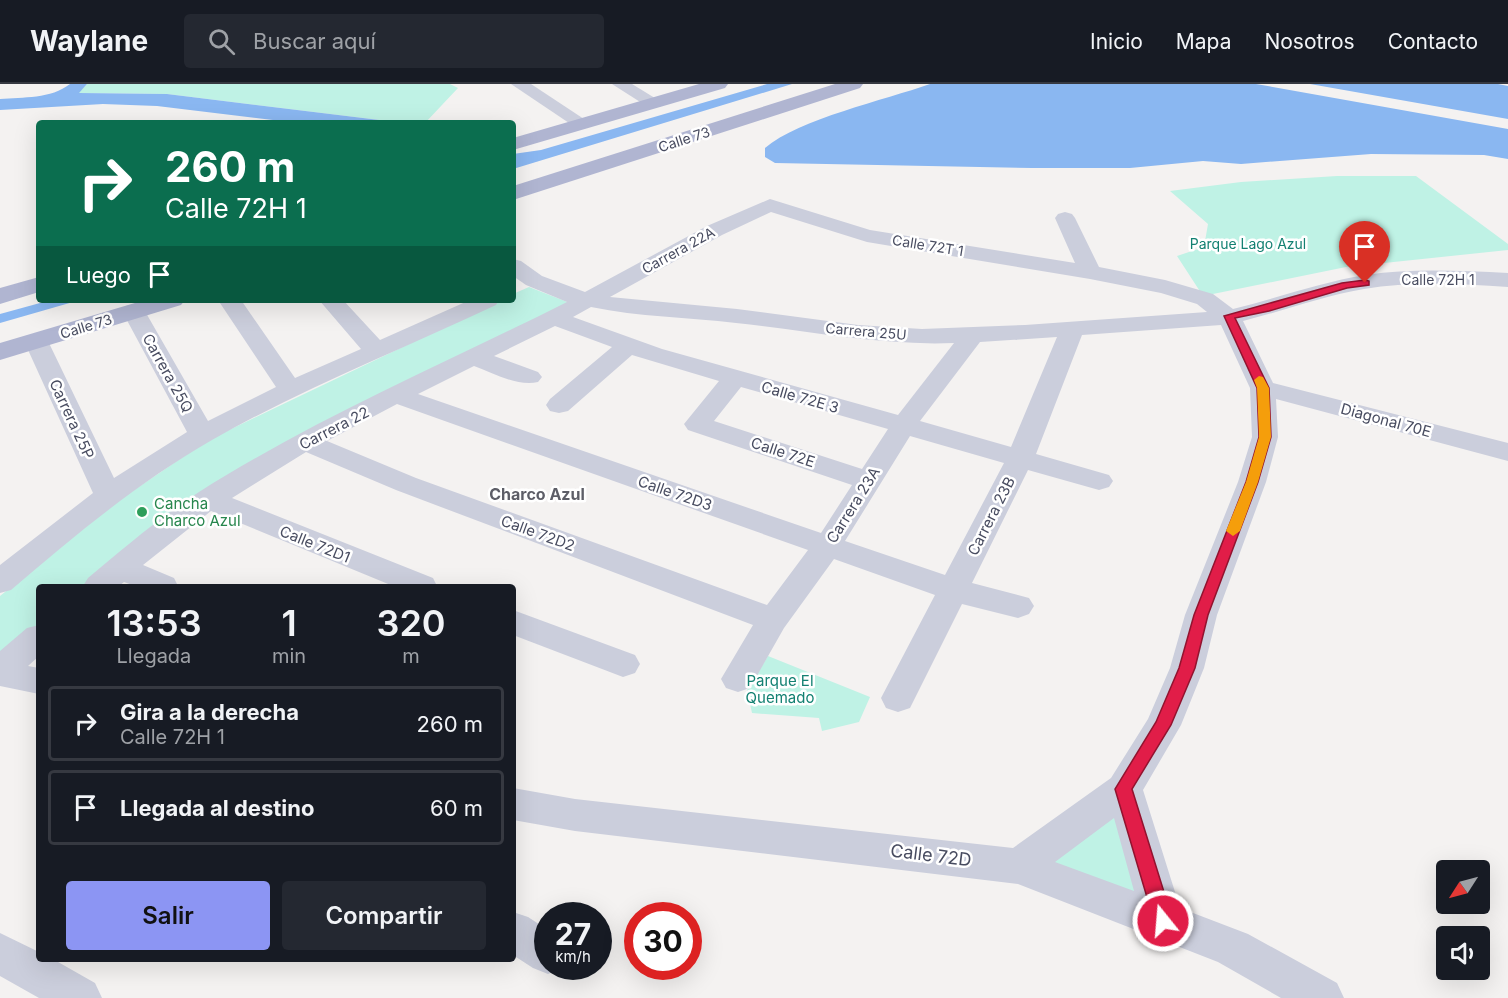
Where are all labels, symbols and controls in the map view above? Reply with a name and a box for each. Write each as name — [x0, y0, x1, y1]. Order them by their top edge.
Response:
search box — [184, 14, 604, 68]
text: Waylane — [30, 24, 148, 58]
icon: search — [205, 25, 238, 58]
text: Buscar aquí — [253, 28, 376, 54]
text: Inicio — [1090, 29, 1143, 54]
text: Mapa — [1176, 29, 1231, 54]
text: Nosotros — [1264, 29, 1355, 54]
text: Contacto — [1388, 29, 1478, 54]
street label: Calle 73 — [656, 123, 712, 155]
text: 260 m — [165, 141, 295, 192]
icon: right — [66, 144, 144, 222]
text: Calle 72H 1 — [165, 192, 307, 225]
pin — [1339, 221, 1390, 283]
street label: Carrera 22A — [639, 223, 718, 277]
icon: arrive — [1348, 230, 1381, 263]
street label: Calle 72T 1 — [891, 231, 965, 259]
park label: Parque Lago Azul — [1190, 235, 1306, 252]
icon: arrive — [143, 258, 176, 291]
text: Luego — [66, 262, 131, 288]
street label: Calle 72H 1 — [1401, 271, 1475, 288]
street label: Calle 73 — [58, 310, 114, 342]
street label: Carrera 25U — [825, 319, 907, 343]
street label: Carrera 25Q — [138, 330, 198, 416]
street label: Carrera 25P — [45, 376, 99, 462]
street label: Calle 72E 3 — [759, 377, 841, 417]
street label: Diagonal 70E — [1339, 399, 1433, 441]
street label: Carrera 22 — [296, 402, 372, 454]
street label: Calle 72E — [749, 433, 817, 471]
street label: Carrera 23A — [822, 463, 884, 547]
street label: Calle 72D3 — [635, 471, 715, 515]
street label: Carrera 23B — [963, 473, 1019, 559]
district label: Charco Azul — [489, 484, 585, 504]
place label: Cancha Charco Azul — [154, 494, 241, 530]
marker: Cancha Charco Azul — [135, 505, 149, 519]
street label: Calle 72D2 — [498, 511, 578, 555]
street label: Calle 72D1 — [277, 521, 353, 567]
text: 13:53 — [106, 601, 202, 645]
text: 1 — [281, 601, 297, 645]
text: 320 — [377, 601, 446, 645]
text: Llegada — [117, 644, 191, 668]
text: min — [272, 644, 306, 668]
text: m — [402, 644, 420, 668]
park label: Parque El Quemado — [746, 671, 814, 707]
text: Gira a la derecha — [120, 699, 299, 725]
icon: right — [69, 707, 102, 740]
text: 260 m — [417, 711, 483, 737]
text: Calle 72H 1 — [120, 725, 225, 749]
icon: arrive — [69, 791, 102, 824]
text: Llegada al destino — [120, 795, 314, 821]
text: 60 m — [430, 795, 483, 821]
street label: Calle 72D — [889, 840, 973, 870]
north arrow — [1436, 860, 1490, 914]
map controls — [1436, 860, 1490, 980]
button: Salir — [66, 881, 270, 950]
button: Compartir — [282, 881, 486, 950]
position arrow — [1131, 889, 1195, 953]
speed limit sign: 30 — [624, 902, 702, 980]
text: 27 — [555, 916, 591, 952]
button: sound — [1436, 926, 1490, 980]
text: km/h — [555, 947, 591, 966]

